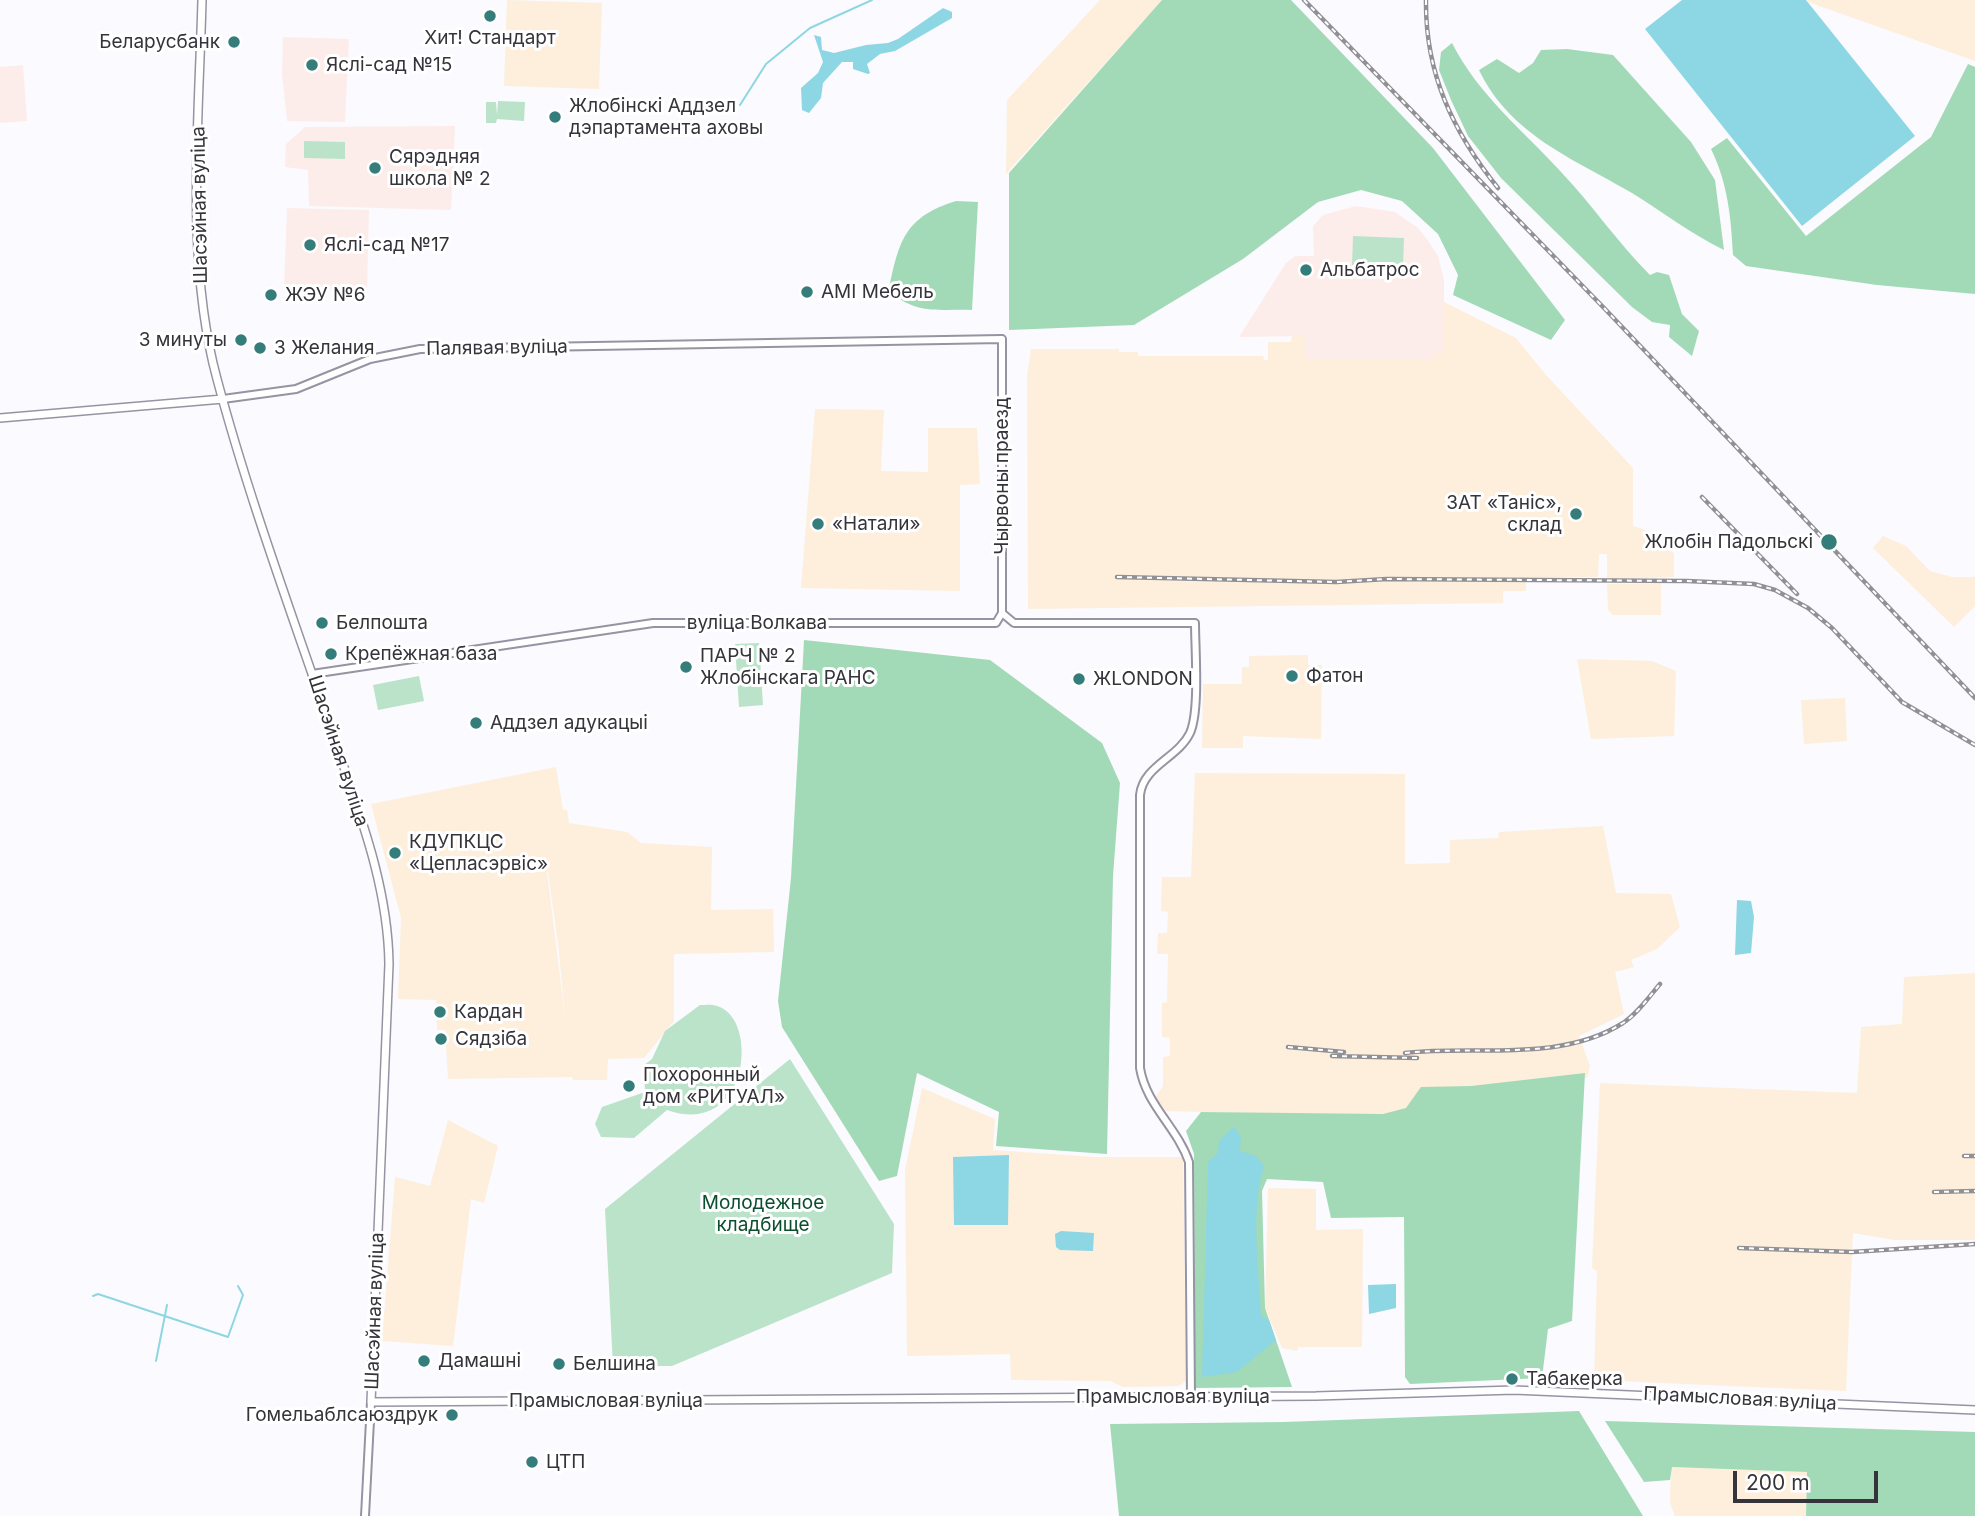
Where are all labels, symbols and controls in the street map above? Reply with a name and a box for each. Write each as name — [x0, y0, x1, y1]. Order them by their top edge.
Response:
marker: Хит! Стандарт — [482, 8, 498, 24]
place label: Хит! Стандарт — [424, 27, 556, 49]
place label: Беларусбанк — [99, 31, 220, 53]
marker: Беларусбанк — [226, 34, 242, 50]
place label: Яслі-сад №15 — [326, 54, 452, 76]
marker: Яслі-сад №15 — [304, 57, 320, 73]
place label: Жлобінскі Аддзел дэпартамента аховы — [569, 95, 763, 139]
marker: Жлобінскі Аддзел дэпартамента аховы — [547, 109, 563, 125]
street label: Шасэйная вуліца — [187, 126, 213, 284]
place label: Сярэдняя школа № 2 — [389, 146, 491, 190]
marker: Сярэдняя школа № 2 — [367, 160, 383, 176]
place label: Яслі-сад №17 — [324, 234, 450, 256]
marker: Яслі-сад №17 — [302, 237, 318, 253]
place label: Альбатрос — [1320, 259, 1420, 281]
marker: Альбатрос — [1298, 262, 1314, 278]
place label: AMI Мебель — [821, 281, 934, 303]
place label: ЖЭУ №6 — [285, 284, 366, 306]
marker: AMI Мебель — [799, 284, 815, 300]
marker: ЖЭУ №6 — [263, 287, 279, 303]
place label: 3 минуты — [139, 329, 227, 351]
marker: 3 минуты — [233, 332, 249, 348]
street label: Палявая вуліца — [426, 335, 568, 361]
place label: 3 Желания — [274, 337, 374, 359]
marker: 3 Желания — [252, 340, 268, 356]
street label: Чырвоны праезд — [991, 397, 1013, 555]
place label: ЗАТ «Таніс», склад — [1446, 492, 1562, 536]
marker: ЗАТ «Таніс», склад — [1568, 506, 1584, 522]
place label: «Натали» — [832, 513, 921, 535]
marker: «Натали» — [810, 516, 826, 532]
place label: Жлобін Падольскі — [1645, 531, 1813, 553]
marker: Жлобін Падольскі — [1819, 532, 1839, 552]
place label: Белпошта — [336, 612, 428, 634]
street label: вуліца Волкава — [687, 612, 827, 634]
marker: Белпошта — [314, 615, 330, 631]
place label: Крепёжная база — [345, 643, 497, 665]
place label: ПАРЧ № 2 Жлобінскага РАНС — [700, 645, 876, 689]
marker: Крепёжная база — [323, 646, 339, 662]
marker: ПАРЧ № 2 Жлобінскага РАНС — [678, 659, 694, 675]
place label: Фатон — [1306, 665, 1364, 687]
place label: ЖLONDON — [1093, 668, 1193, 690]
marker: Фатон — [1284, 668, 1300, 684]
marker: ЖLONDON — [1071, 671, 1087, 687]
street label: Шасэйная вуліца — [303, 673, 373, 829]
place label: Аддзел адукацыі — [490, 712, 648, 734]
marker: Аддзел адукацыі — [468, 715, 484, 731]
place label: КДУПКЦС «Цепласэрвіс» — [409, 831, 548, 875]
marker: КДУПКЦС «Цепласэрвіс» — [387, 845, 403, 861]
place label: Кардан — [454, 1001, 523, 1023]
marker: Кардан — [432, 1004, 448, 1020]
place label: Сядзіба — [455, 1028, 527, 1050]
marker: Сядзіба — [433, 1031, 449, 1047]
place label: Похоронный дом «РИТУАЛ» — [643, 1064, 785, 1108]
marker: Похоронный дом «РИТУАЛ» — [621, 1078, 637, 1094]
park label: Молодежное кладбище — [702, 1192, 824, 1236]
street label: Шасэйная вуліца — [361, 1232, 389, 1390]
place label: Дамашні — [438, 1350, 521, 1372]
marker: Дамашні — [416, 1353, 432, 1369]
place label: Белшина — [573, 1353, 656, 1375]
marker: Белшина — [551, 1356, 567, 1372]
place label: Табакерка — [1526, 1368, 1623, 1390]
marker: Табакерка — [1504, 1371, 1520, 1387]
street label: Прамысловая вуліца — [1643, 1383, 1837, 1415]
street label: Прамысловая вуліца — [1076, 1386, 1270, 1408]
street label: Прамысловая вуліца — [509, 1390, 703, 1412]
place label: Гомельаблсаюздрук — [246, 1404, 438, 1426]
marker: Гомельаблсаюздрук — [444, 1407, 460, 1423]
place label: ЦТП — [546, 1451, 585, 1473]
marker: ЦТП — [524, 1454, 540, 1470]
scale bar — [1737, 1456, 1882, 1500]
text: 200 m — [1746, 1470, 1810, 1495]

